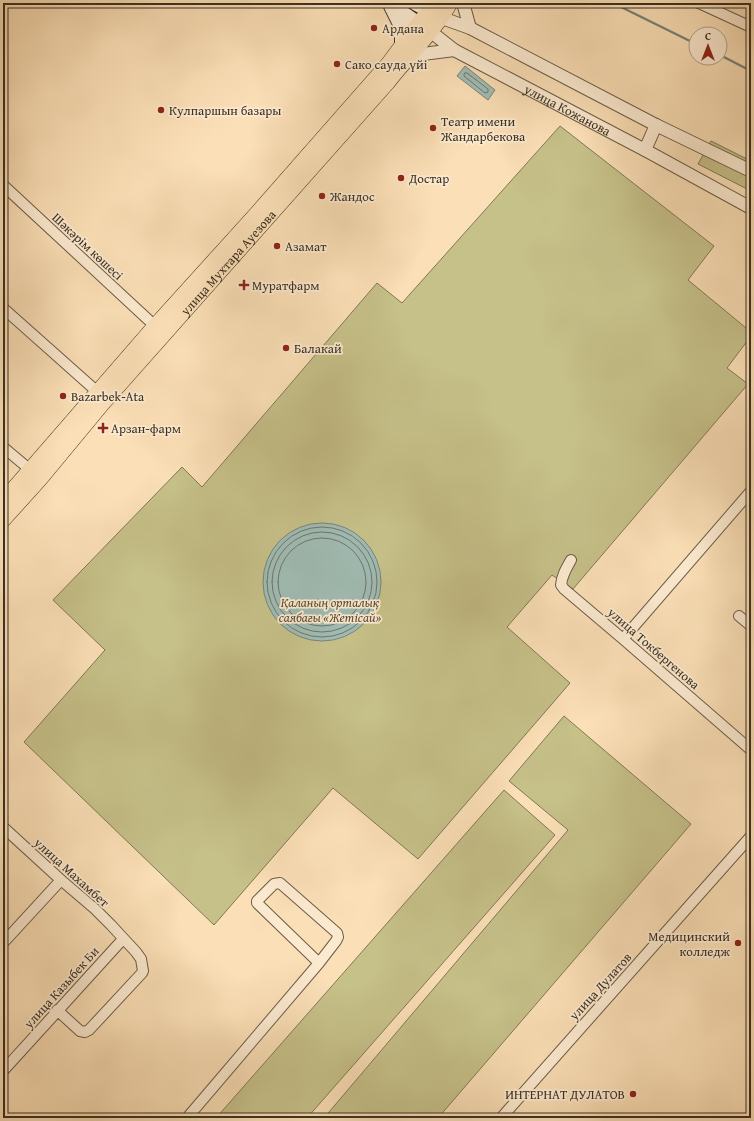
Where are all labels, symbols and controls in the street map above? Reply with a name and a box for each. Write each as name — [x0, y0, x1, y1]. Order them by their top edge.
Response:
place label: Ардана — [382, 19, 425, 38]
marker: Ардана — [369, 23, 379, 33]
north arrow — [688, 26, 728, 66]
text: С — [705, 28, 711, 44]
place label: Сако сауда үйі — [345, 55, 428, 74]
marker: Сако сауда үйі — [332, 59, 342, 69]
street label: улица Кожанова — [520, 79, 615, 141]
place label: Кулпаршын базары — [169, 101, 281, 120]
marker: Кулпаршын базары — [156, 105, 166, 115]
place label: Театр имени Жандарбекова — [440, 112, 526, 146]
marker: Театр имени Жандарбекова — [428, 123, 438, 133]
place label: Достар — [408, 169, 449, 188]
marker: Достар — [396, 173, 406, 183]
place label: Жандос — [329, 187, 375, 206]
marker: Жандос — [317, 191, 327, 201]
street label: улица Мухтара Ауезова — [175, 205, 281, 320]
street label: Шәкәрім көшесі — [48, 208, 128, 285]
place label: Азамат — [285, 237, 327, 256]
marker: Азамат — [272, 241, 282, 251]
place label: Муратфарм — [252, 276, 320, 295]
marker: Муратфарм — [239, 280, 249, 290]
place label: Балакай — [294, 339, 342, 358]
marker: Балакай — [281, 343, 291, 353]
place label: Bazarbek-Ata — [71, 387, 145, 406]
marker: Bazarbek-Ata — [58, 391, 68, 401]
place label: Арзан-фарм — [111, 419, 181, 438]
marker: Арзан-фарм — [98, 423, 108, 433]
park label: Қаланың орталық саябағы «Жетісай» — [279, 593, 382, 627]
street label: улица Токбергенова — [603, 602, 705, 694]
street label: улица Махамбет — [29, 833, 114, 912]
place label: Медицинский колледж — [648, 927, 730, 961]
marker: Медицинский колледж — [733, 938, 743, 948]
street label: улица Казыбек Би — [19, 942, 104, 1033]
street label: улица Дулатов — [564, 948, 636, 1025]
place label: ИНТЕРНАТ ДУЛАТОВ — [505, 1085, 625, 1104]
marker: ИНТЕРНАТ ДУЛАТОВ — [628, 1089, 638, 1099]

